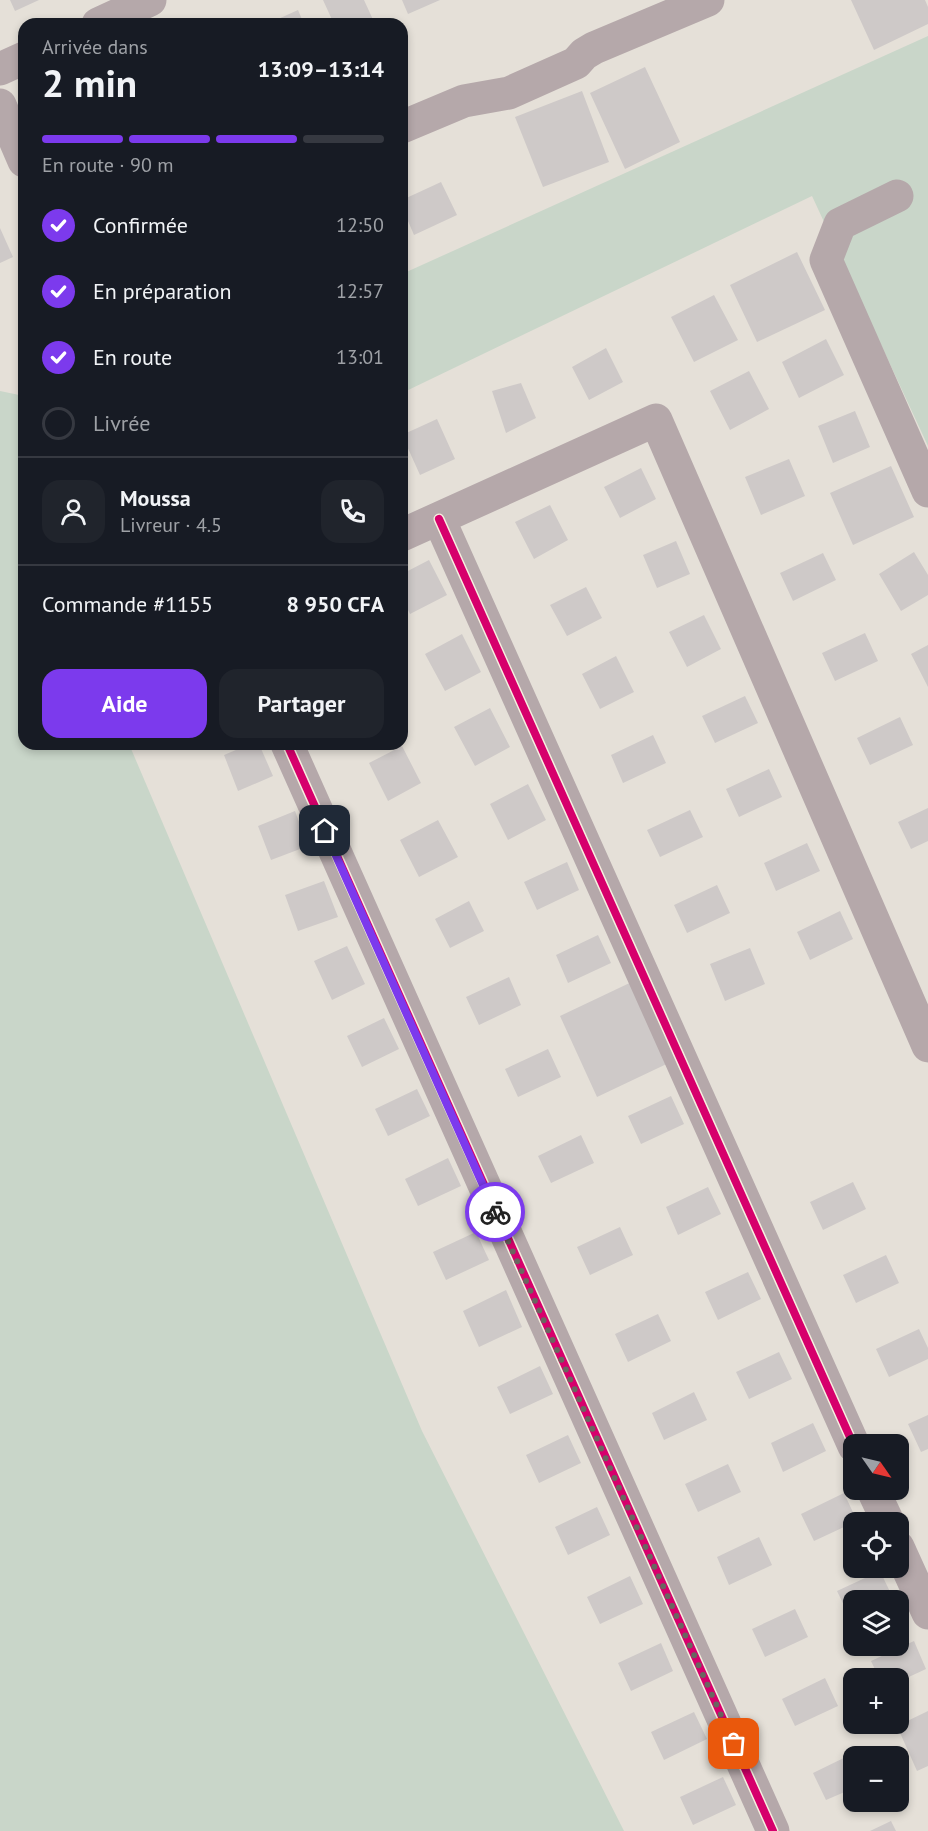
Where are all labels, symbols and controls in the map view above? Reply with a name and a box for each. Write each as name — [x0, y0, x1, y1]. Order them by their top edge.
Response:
text: Arrivée dans — [42, 34, 148, 60]
text: 13:09–13:14 — [258, 55, 384, 83]
text: 2 min — [42, 57, 137, 108]
text: En route · 90 m — [42, 152, 173, 178]
icon: check — [42, 209, 75, 242]
text: Confirmée — [93, 211, 188, 239]
text: 12:50 — [336, 212, 384, 238]
icon: check — [42, 275, 75, 308]
text: En préparation — [93, 277, 232, 305]
text: 12:57 — [336, 278, 384, 304]
icon: check — [42, 341, 75, 374]
text: En route — [93, 343, 172, 371]
text: 13:01 — [336, 344, 384, 370]
text: Livrée — [93, 409, 150, 437]
button: person — [42, 480, 105, 543]
button: phone — [321, 480, 384, 543]
text: Moussa — [120, 484, 191, 512]
text: Livreur · 4.5 — [120, 512, 222, 538]
text: Commande #1155 — [42, 590, 213, 618]
text: 8 950 CFA — [286, 590, 384, 618]
button: Aide — [42, 669, 207, 738]
button: Partager — [219, 669, 384, 738]
pin — [299, 805, 350, 856]
icon: home — [308, 814, 341, 847]
courier — [465, 1182, 525, 1242]
icon: bike — [479, 1196, 512, 1229]
north arrow — [843, 1434, 909, 1500]
map controls — [843, 1434, 909, 1812]
button: locate — [843, 1512, 909, 1578]
button: layers — [843, 1590, 909, 1656]
button: + — [843, 1668, 909, 1734]
pin — [708, 1718, 759, 1769]
icon: bag — [717, 1727, 750, 1760]
button: − — [843, 1746, 909, 1812]

